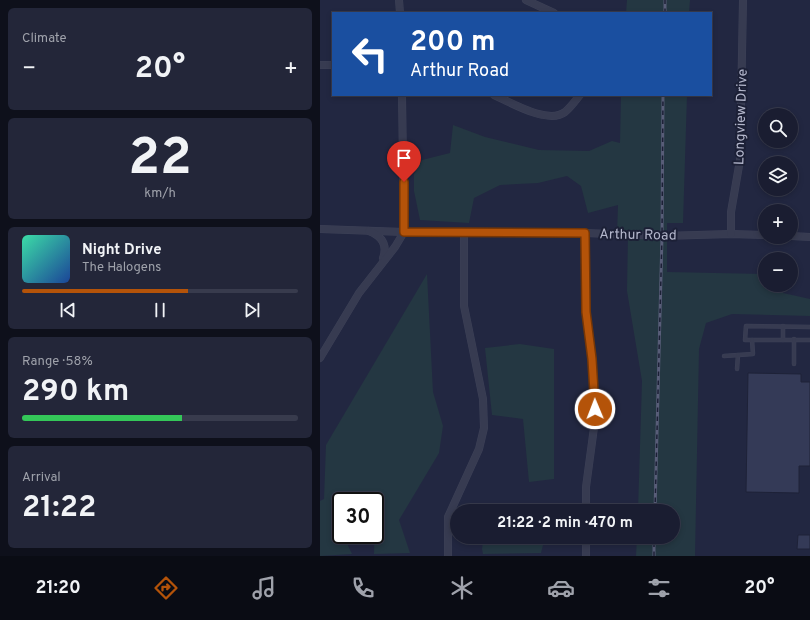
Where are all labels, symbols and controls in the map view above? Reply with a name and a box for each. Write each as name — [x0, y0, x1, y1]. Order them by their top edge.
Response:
text: 200 m — [410, 25, 496, 61]
icon: left — [344, 28, 396, 80]
text: Climate — [22, 31, 67, 47]
text: 20° — [135, 51, 185, 88]
text: − — [22, 56, 36, 83]
text: + — [284, 56, 298, 83]
text: Arthur Road — [410, 60, 509, 83]
street label: Longview Drive — [731, 69, 752, 165]
map controls — [758, 108, 798, 292]
button: search — [758, 108, 798, 148]
text: 22 — [128, 127, 192, 193]
pin — [387, 141, 421, 182]
icon: arrive — [393, 147, 415, 169]
button: layers — [758, 156, 798, 196]
text: km/h — [144, 186, 176, 202]
button: + — [758, 204, 798, 244]
street label: Arthur Road — [599, 226, 677, 245]
text: Night Drive — [82, 241, 162, 260]
button: − — [758, 252, 798, 292]
text: The Halogens — [82, 260, 161, 276]
icon: previous — [57, 299, 79, 321]
icon: pause — [149, 299, 171, 321]
icon: next — [241, 299, 263, 321]
text: Range · 58% — [22, 354, 93, 370]
text: 290 km — [22, 374, 129, 411]
position arrow — [574, 388, 616, 430]
text: Arrival — [22, 470, 61, 486]
text: 21:22 — [22, 490, 96, 527]
speed limit sign: 30 — [332, 492, 384, 544]
text: 21:22 · 2 min · 470 m — [497, 514, 633, 533]
icon: directions — [152, 574, 180, 602]
icon: music — [250, 574, 278, 602]
icon: phone — [349, 574, 377, 602]
icon: climate — [448, 574, 476, 602]
icon: car — [547, 574, 575, 602]
icon: filters — [645, 574, 673, 602]
text: 21:20 — [35, 577, 81, 600]
text: 20° — [744, 577, 775, 600]

